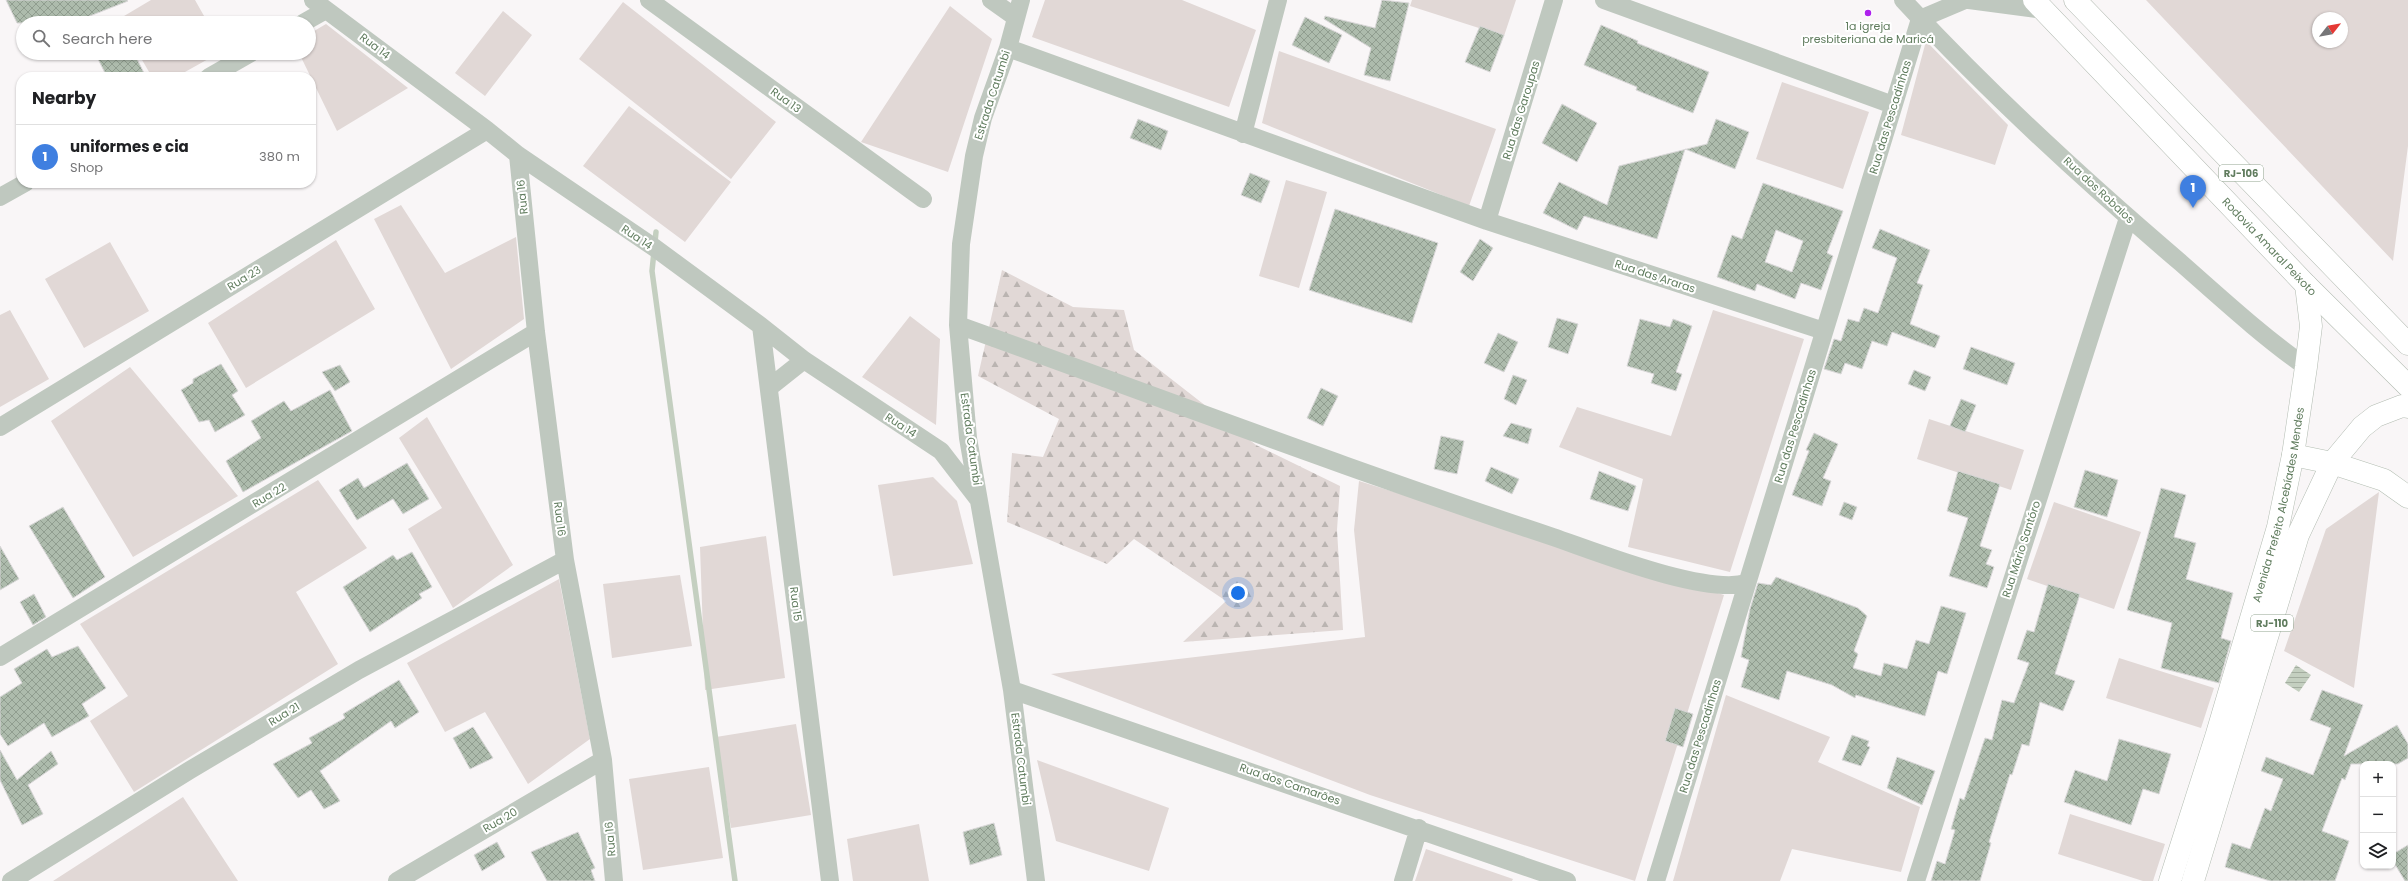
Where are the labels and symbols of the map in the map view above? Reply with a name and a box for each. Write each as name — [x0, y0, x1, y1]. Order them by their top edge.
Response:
marker: 1a igreja presbiteriana de Maricá — [1863, 8, 1873, 18]
north arrow — [2312, 12, 2348, 48]
place label: 1a igreja presbiteriana de Maricá — [1802, 18, 1934, 47]
street label: Rua 14 — [356, 29, 394, 63]
street label: Estrada Catumbi — [970, 48, 1014, 142]
street label: Rua das Garoupas — [1498, 58, 1544, 161]
street label: Rua das Pescadinhas — [1865, 58, 1915, 176]
street label: Rua 13 — [768, 84, 804, 116]
street label: Rua dos Robalos — [2060, 153, 2138, 227]
road number: RJ-106 — [2219, 165, 2263, 181]
pin: 1 — [2180, 175, 2206, 208]
street label: Rua 16 — [512, 179, 532, 215]
street label: Rodovia Amaral Peixoto — [2219, 194, 2320, 299]
street label: Rua 14 — [618, 221, 656, 253]
street label: Rua das Araras — [1613, 255, 1698, 297]
street label: Rua 23 — [224, 262, 264, 294]
street label: Rua das Pescadinhas — [1770, 367, 1820, 485]
street label: Estrada Catumbi — [957, 392, 985, 487]
street label: Avenida Prefeito Alcebíades Mendes — [2248, 406, 2308, 604]
street label: Rua 14 — [882, 409, 920, 441]
street label: Rua 22 — [249, 479, 289, 511]
street label: Rua Mário Santóro — [1998, 499, 2044, 599]
street label: Rua 16 — [550, 501, 570, 537]
your location — [1228, 583, 1248, 603]
street label: Rua 15 — [786, 586, 806, 622]
road number: RJ-110 — [2251, 615, 2293, 631]
street label: Rua das Pescadinhas — [1675, 677, 1725, 795]
street label: Rua 21 — [265, 698, 303, 730]
street label: Estrada Catumbi — [1007, 712, 1035, 807]
street label: Rua dos Camarões — [1237, 759, 1343, 809]
street label: Rua 20 — [480, 804, 520, 836]
street label: Rua 16 — [601, 821, 619, 857]

